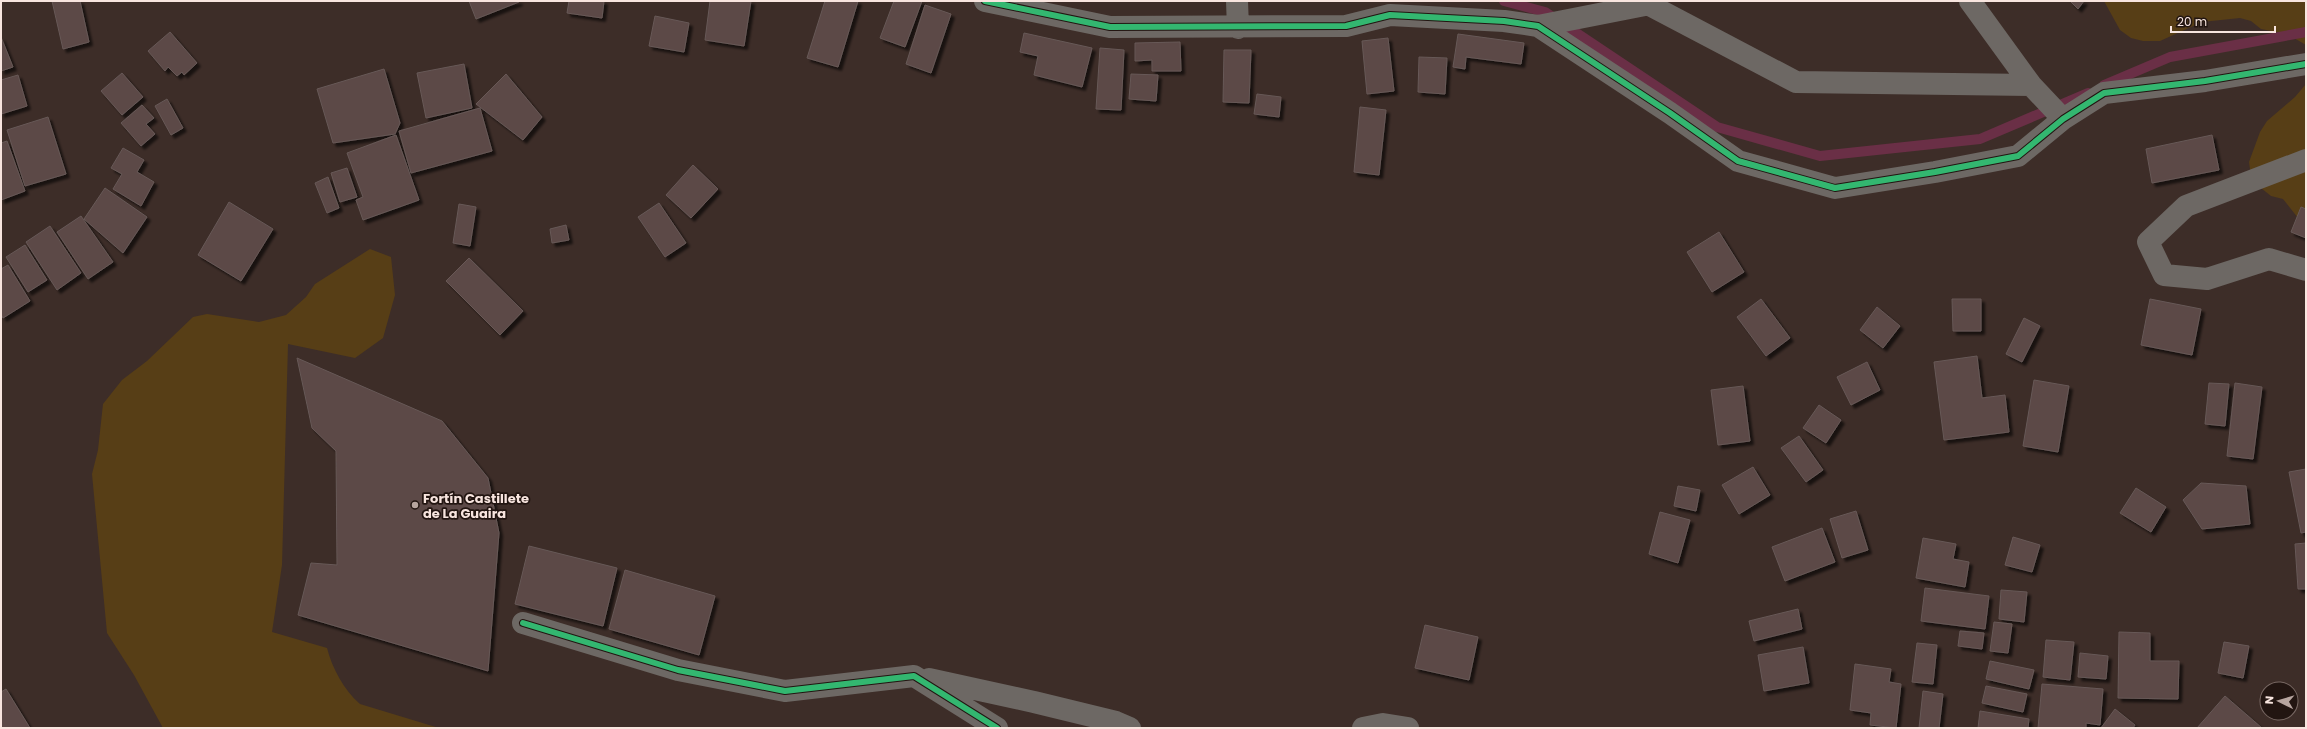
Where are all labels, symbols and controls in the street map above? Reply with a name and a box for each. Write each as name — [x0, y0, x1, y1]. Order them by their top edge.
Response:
scale bar — [2171, 8, 2275, 34]
text: 20 m — [2177, 13, 2207, 30]
place label: Fortín Castillete de La Guaira — [423, 489, 529, 523]
marker: Fortín Castillete de La Guaira — [410, 500, 420, 510]
north arrow — [2259, 681, 2299, 721]
text: N — [2261, 695, 2277, 705]

